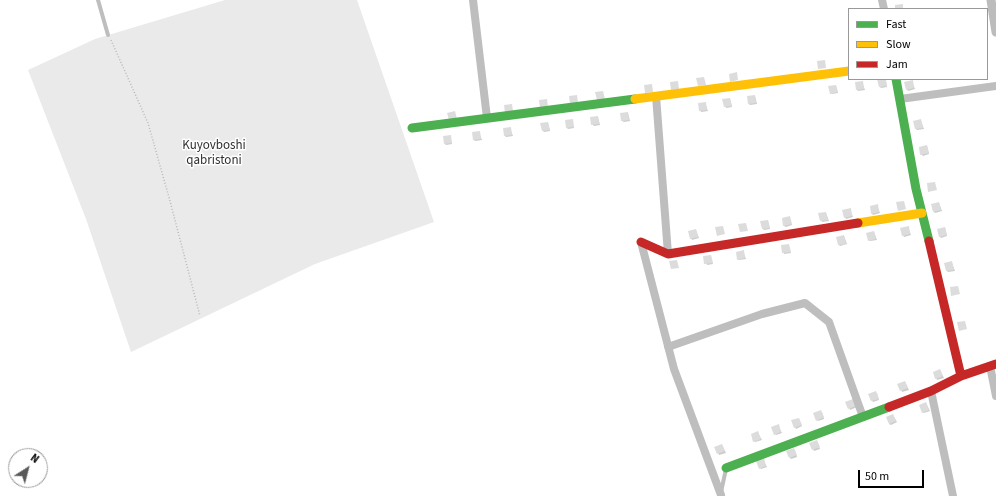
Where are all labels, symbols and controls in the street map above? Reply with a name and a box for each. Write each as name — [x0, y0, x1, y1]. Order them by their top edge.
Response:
legend — [848, 8, 988, 80]
text: Fast — [886, 16, 906, 33]
text: Slow — [886, 36, 911, 53]
text: Jam — [886, 56, 908, 73]
park label: Kuyovboshi qabristoni — [182, 138, 246, 169]
north arrow — [8, 448, 48, 488]
text: N — [27, 450, 42, 467]
scale bar — [860, 462, 926, 488]
text: 50 m — [865, 468, 889, 485]

